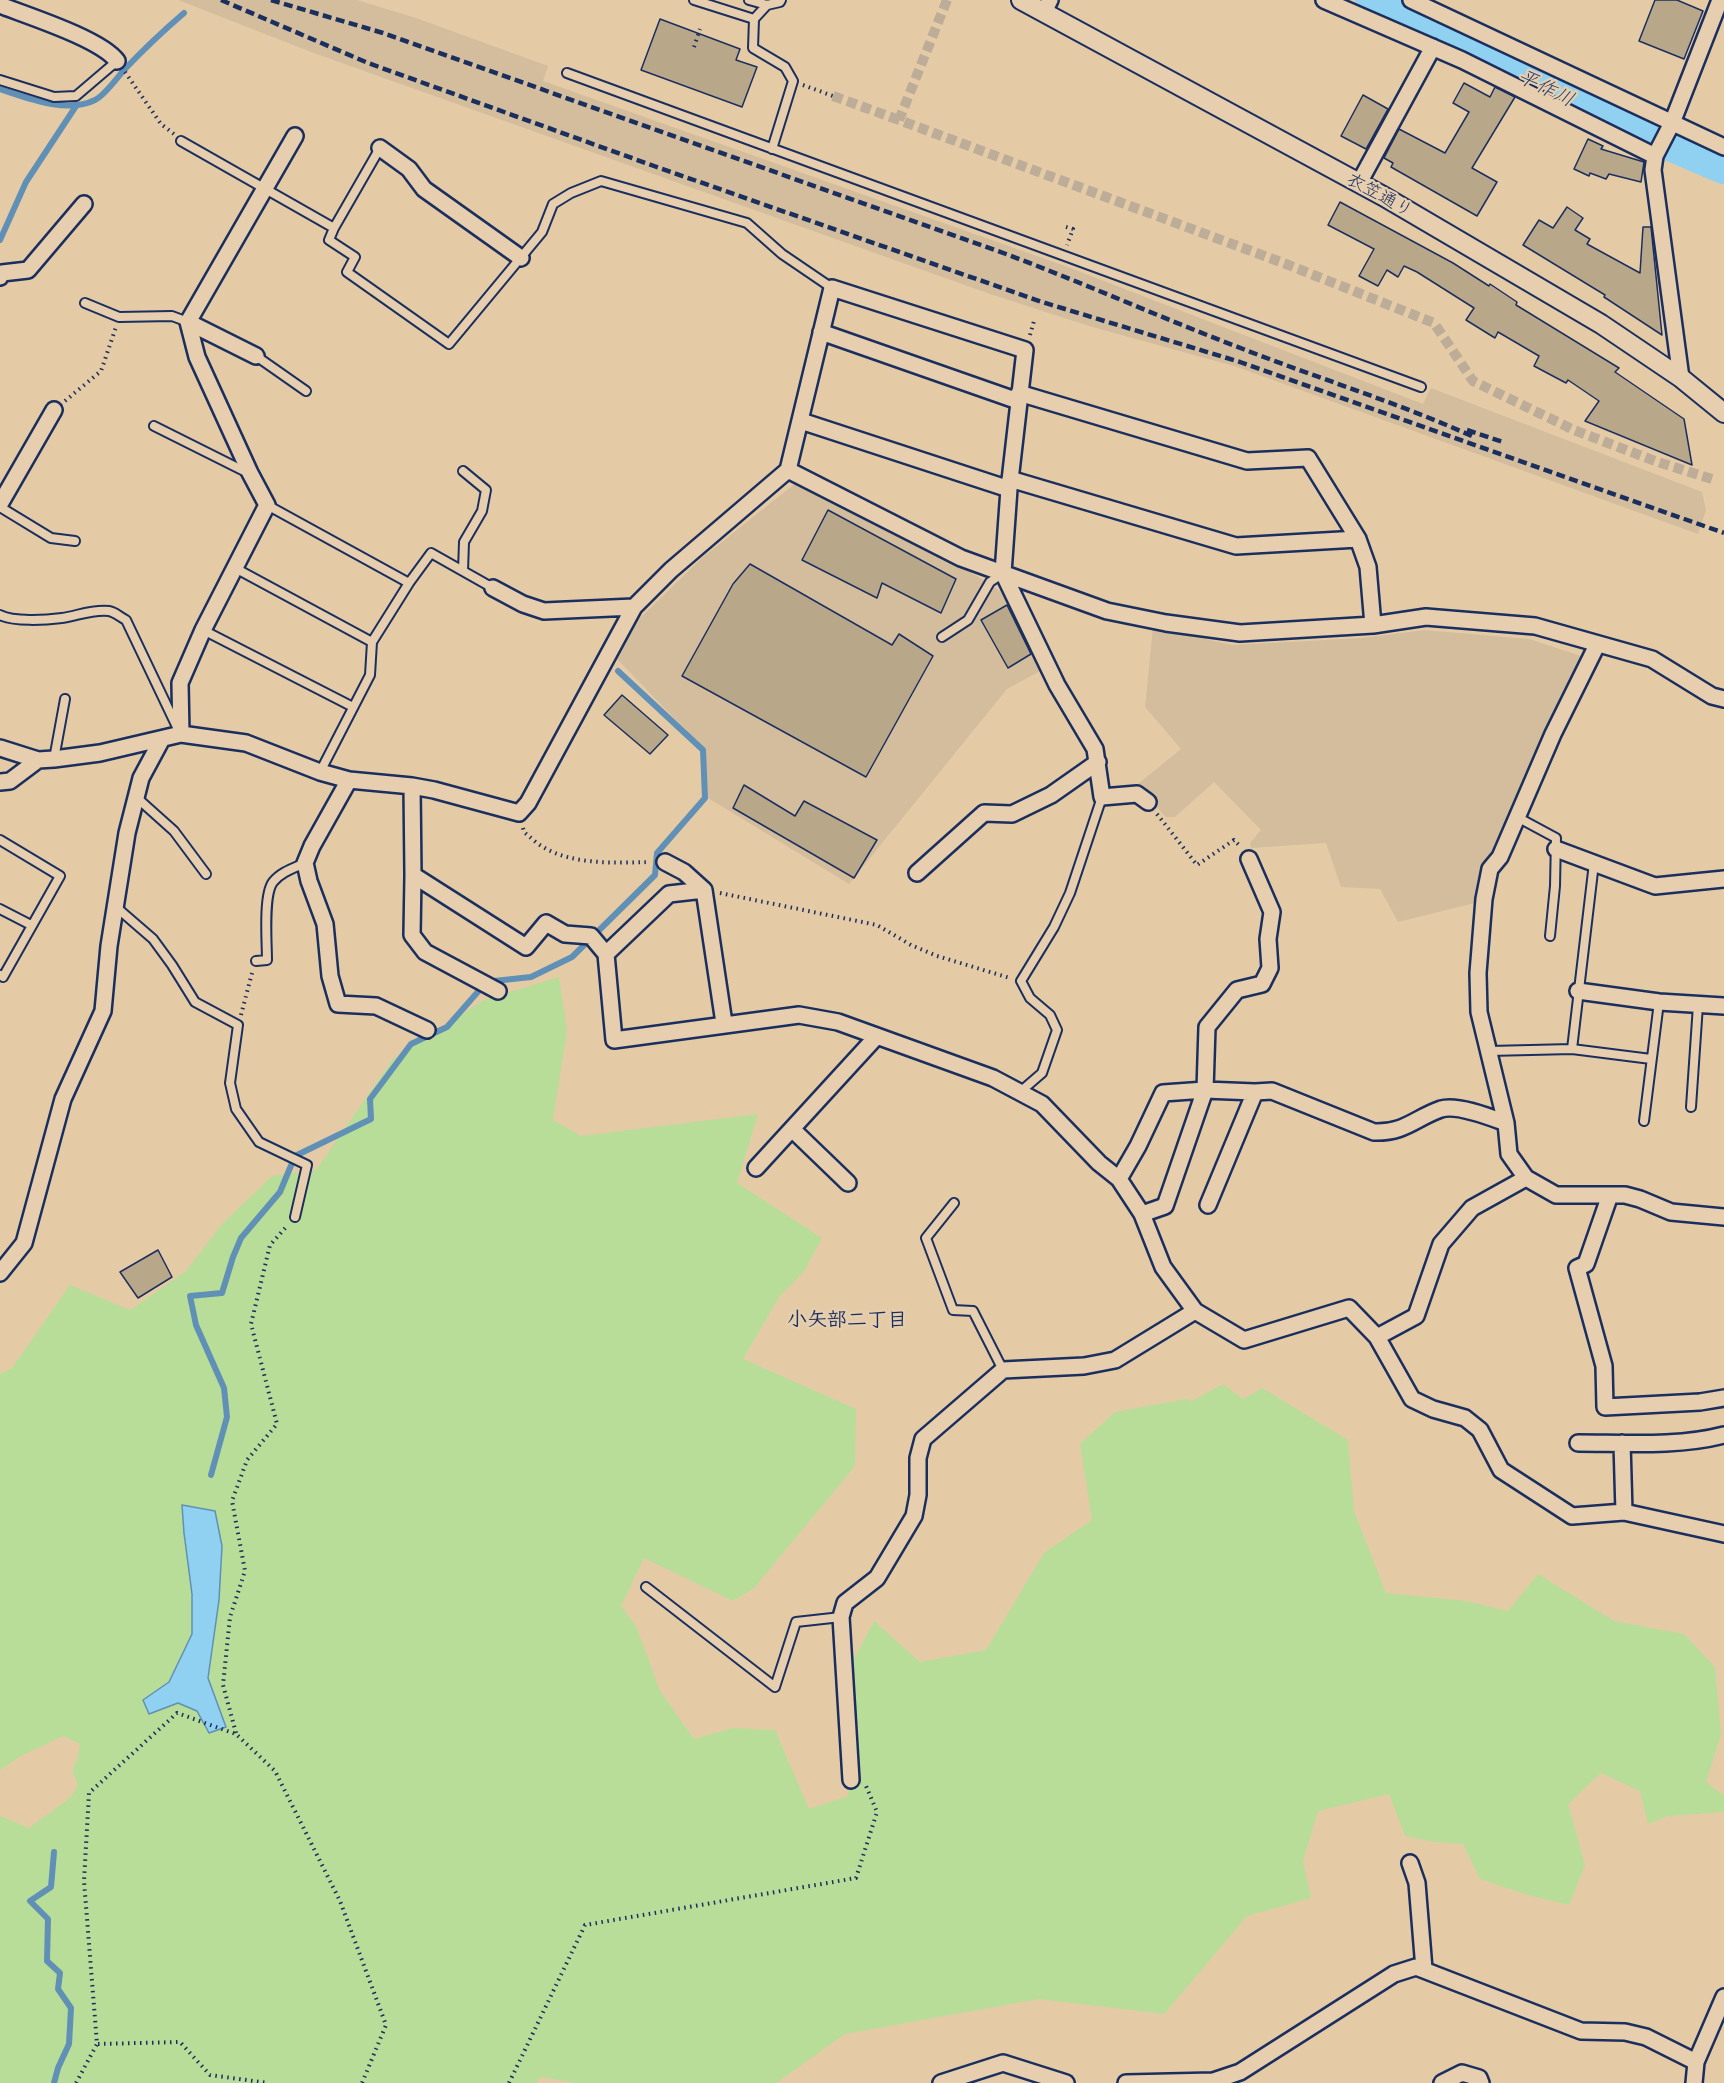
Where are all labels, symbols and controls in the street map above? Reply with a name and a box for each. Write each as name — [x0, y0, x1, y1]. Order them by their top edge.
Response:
water label: 平作川 — [1514, 64, 1578, 112]
street label: 衣笠通り — [1343, 168, 1417, 222]
district label: 小矢部二丁目 — [787, 1308, 907, 1332]

